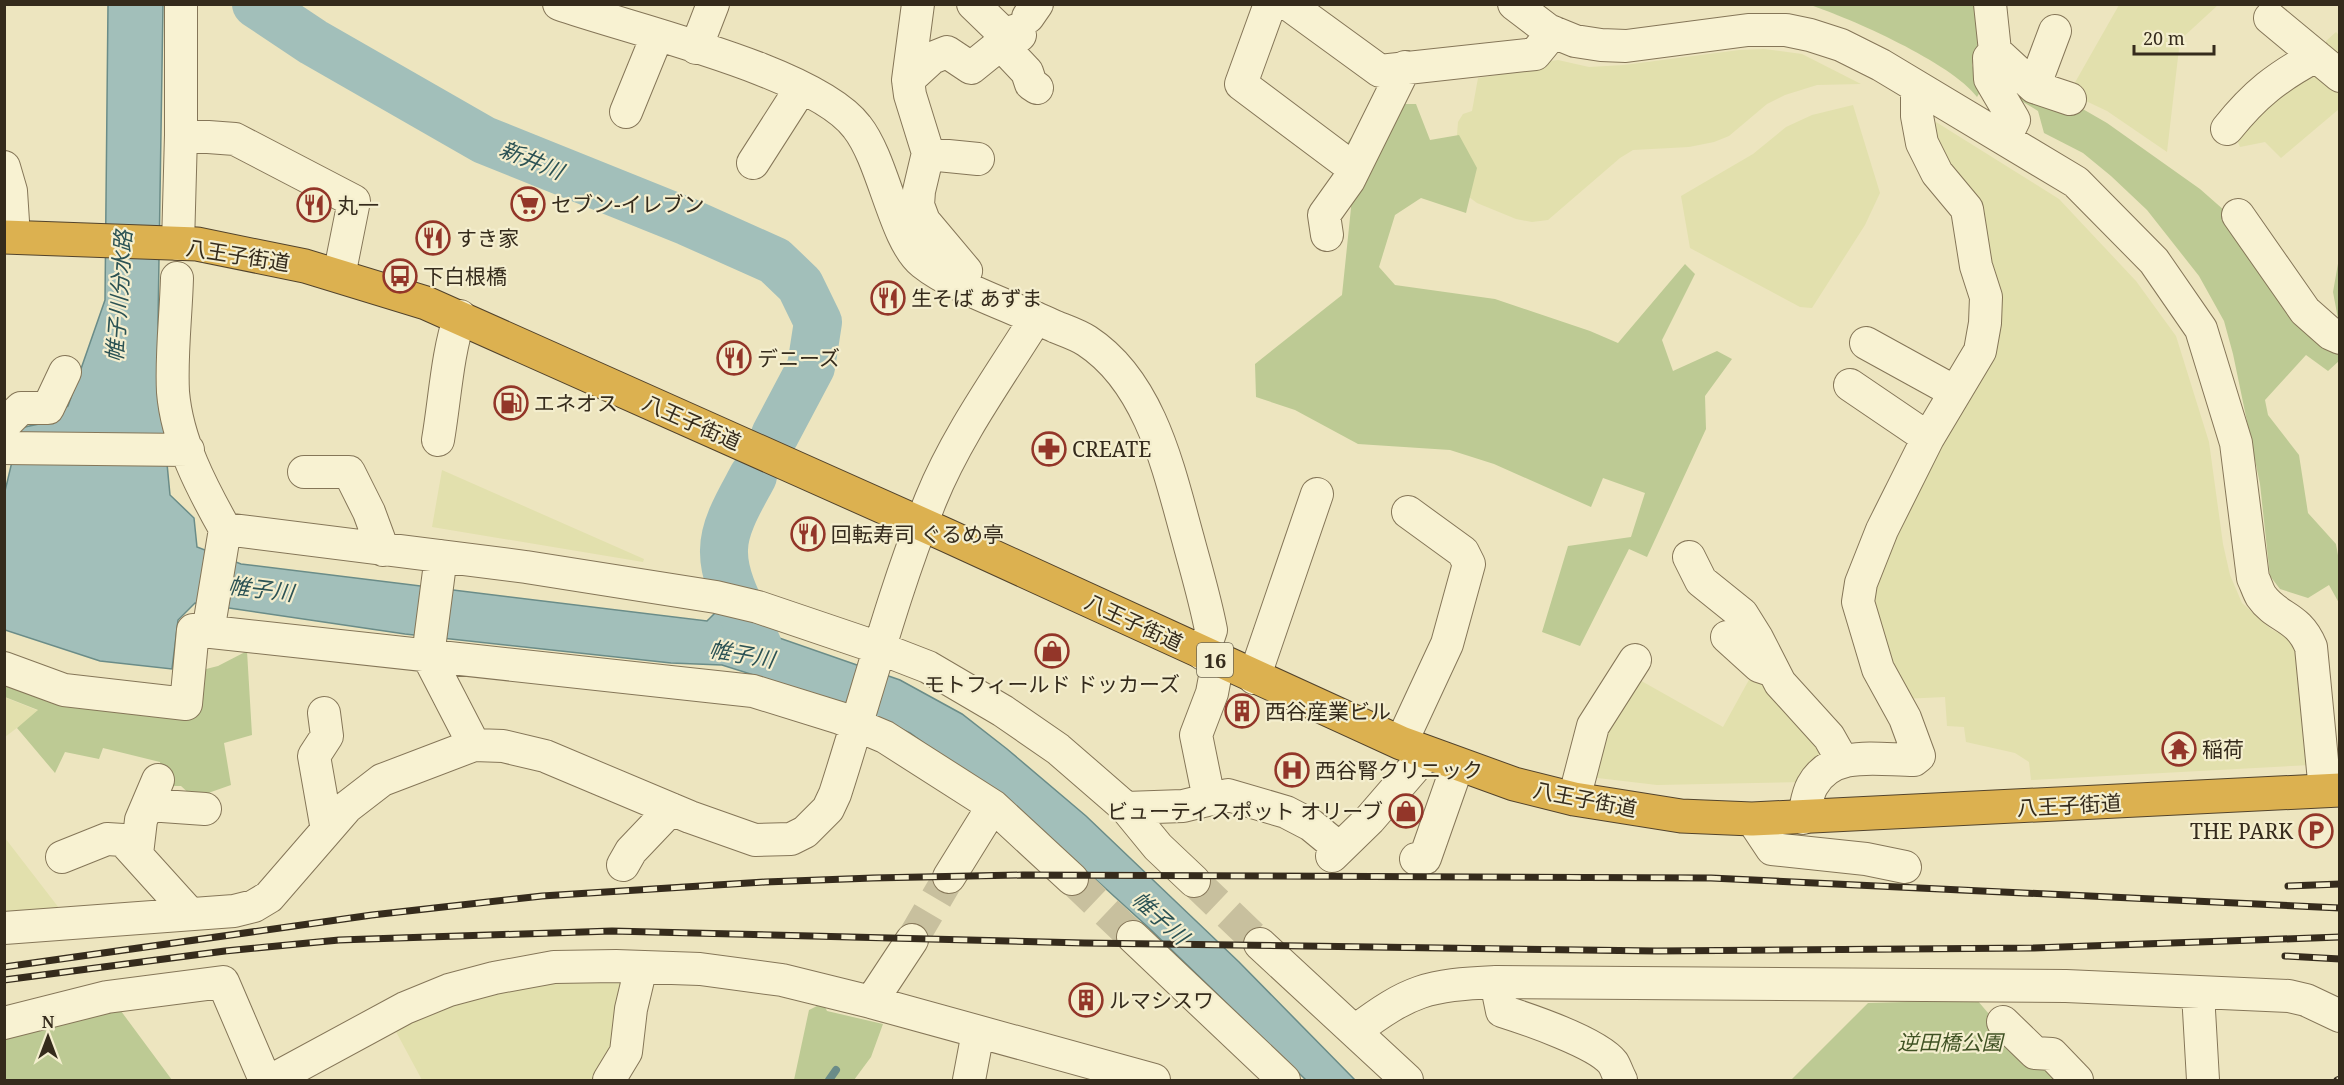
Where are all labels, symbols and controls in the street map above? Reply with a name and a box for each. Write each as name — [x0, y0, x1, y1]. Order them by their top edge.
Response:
scale bar — [2134, 18, 2214, 56]
text: 20 m — [2143, 26, 2185, 50]
water label: 新井川 — [496, 133, 570, 186]
supermarket icon: セブン-イレブン — [510, 186, 546, 222]
restaurant icon: 丸一 — [296, 187, 332, 223]
place label: セブン-イレブン — [551, 190, 705, 218]
place label: 丸一 — [337, 191, 379, 219]
restaurant icon: すき家 — [415, 220, 451, 256]
place label: すき家 — [456, 224, 519, 252]
water label: 帷子川分水路 — [98, 227, 138, 363]
street label: 八王子街道 — [184, 233, 292, 277]
bus stop icon: 下白根橋 — [382, 258, 418, 294]
place label: 下白根橋 — [423, 262, 507, 290]
restaurant icon: 生そば あずま — [870, 280, 906, 316]
place label: 生そば あずま — [911, 284, 1042, 312]
restaurant icon: デニーズ — [716, 340, 752, 376]
place label: デニーズ — [757, 344, 840, 372]
fuel station icon: エネオス — [493, 385, 529, 421]
street label: 八王子街道 — [638, 388, 746, 456]
place label: エネオス — [534, 389, 618, 417]
pharmacy icon: CREATE — [1031, 431, 1067, 467]
place label: CREATE — [1072, 435, 1151, 463]
restaurant icon: 回転寿司 ぐるめ亭 — [790, 516, 826, 552]
place label: 回転寿司 ぐるめ亭 — [831, 520, 1004, 548]
water label: 帷子川 — [226, 569, 298, 607]
street label: 八王子街道 — [1081, 587, 1187, 657]
water label: 帷子川 — [707, 632, 779, 674]
shop icon: モトフィールド ドッカーズ — [1034, 633, 1070, 669]
road number: 16 — [1197, 643, 1233, 677]
place label: モトフィールド ドッカーズ — [924, 670, 1180, 698]
building icon: 西谷産業ビル — [1224, 693, 1260, 729]
place label: 西谷産業ビル — [1265, 697, 1391, 725]
temple icon: 稲荷 — [2161, 731, 2197, 767]
place label: 稲荷 — [2202, 735, 2244, 763]
hospital icon: 西谷腎クリニック — [1274, 752, 1310, 788]
place label: 西谷腎クリニック — [1315, 756, 1483, 784]
street label: 八王子街道 — [1531, 775, 1639, 823]
street label: 八王子街道 — [2016, 788, 2122, 822]
shop icon: ビューティスポット オリーブ — [1388, 793, 1424, 829]
place label: ビューティスポット オリーブ — [1107, 797, 1383, 825]
parking icon: THE PARK — [2298, 813, 2334, 849]
place label: THE PARK — [2190, 817, 2293, 845]
water label: 帷子川 — [1126, 884, 1197, 952]
building icon: ルマシスワ — [1068, 982, 1104, 1018]
place label: ルマシスワ — [1109, 986, 1214, 1014]
north arrow — [18, 1007, 78, 1067]
text: N — [42, 1011, 55, 1033]
park label: 逆田橋公園 — [1898, 1028, 2005, 1056]

